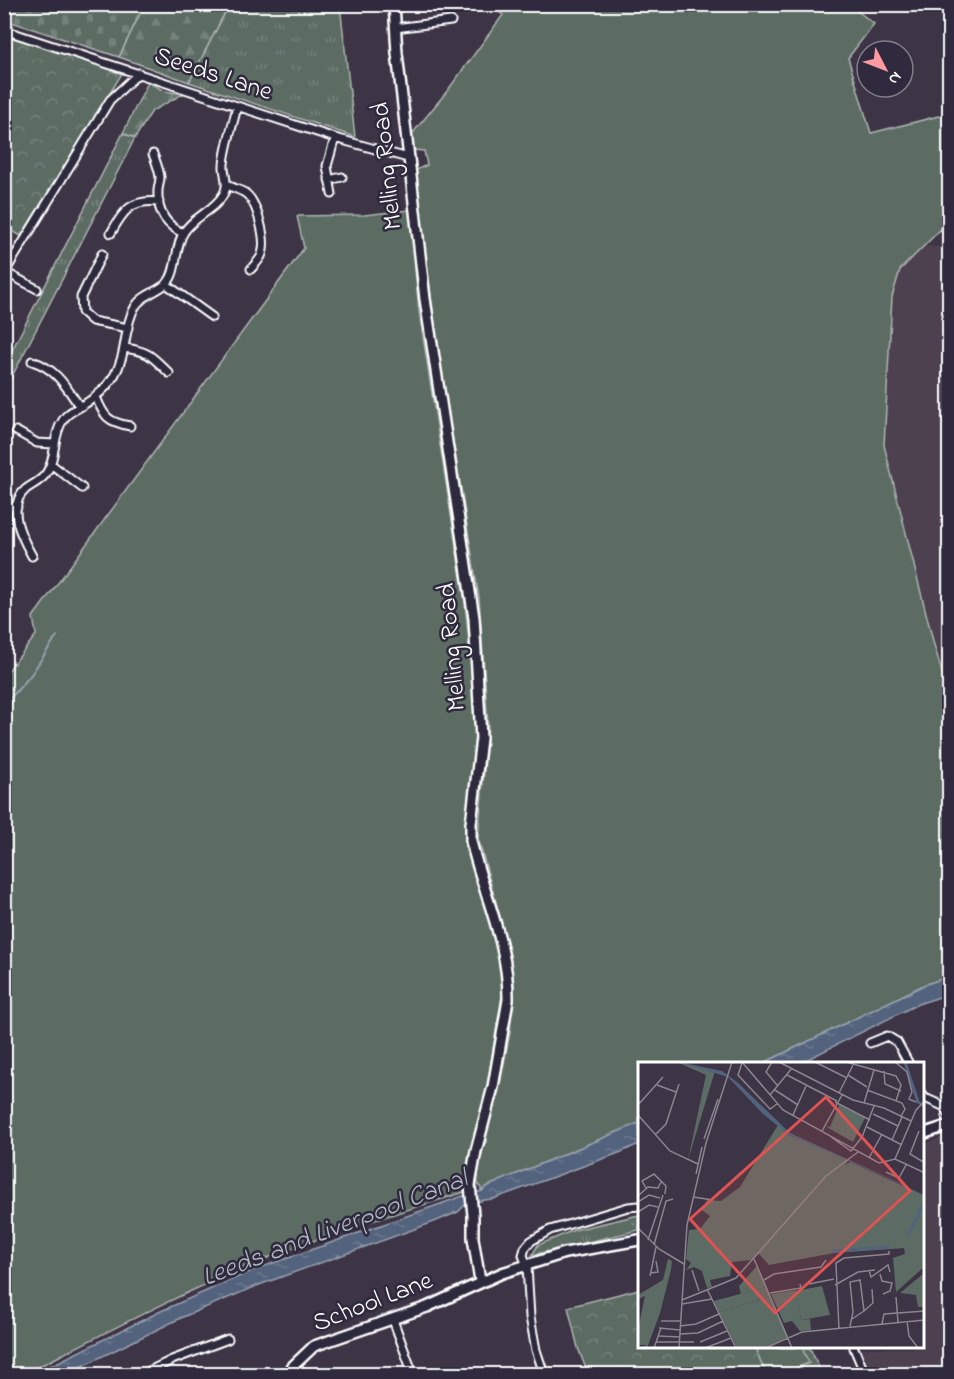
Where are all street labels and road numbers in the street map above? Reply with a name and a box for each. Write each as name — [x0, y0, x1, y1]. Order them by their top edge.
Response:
street label: Seeds Lane — [149, 38, 277, 112]
street label: Melling Road — [362, 100, 414, 232]
street label: Melling Road — [428, 581, 478, 713]
street label: School Lane — [307, 1263, 439, 1343]

